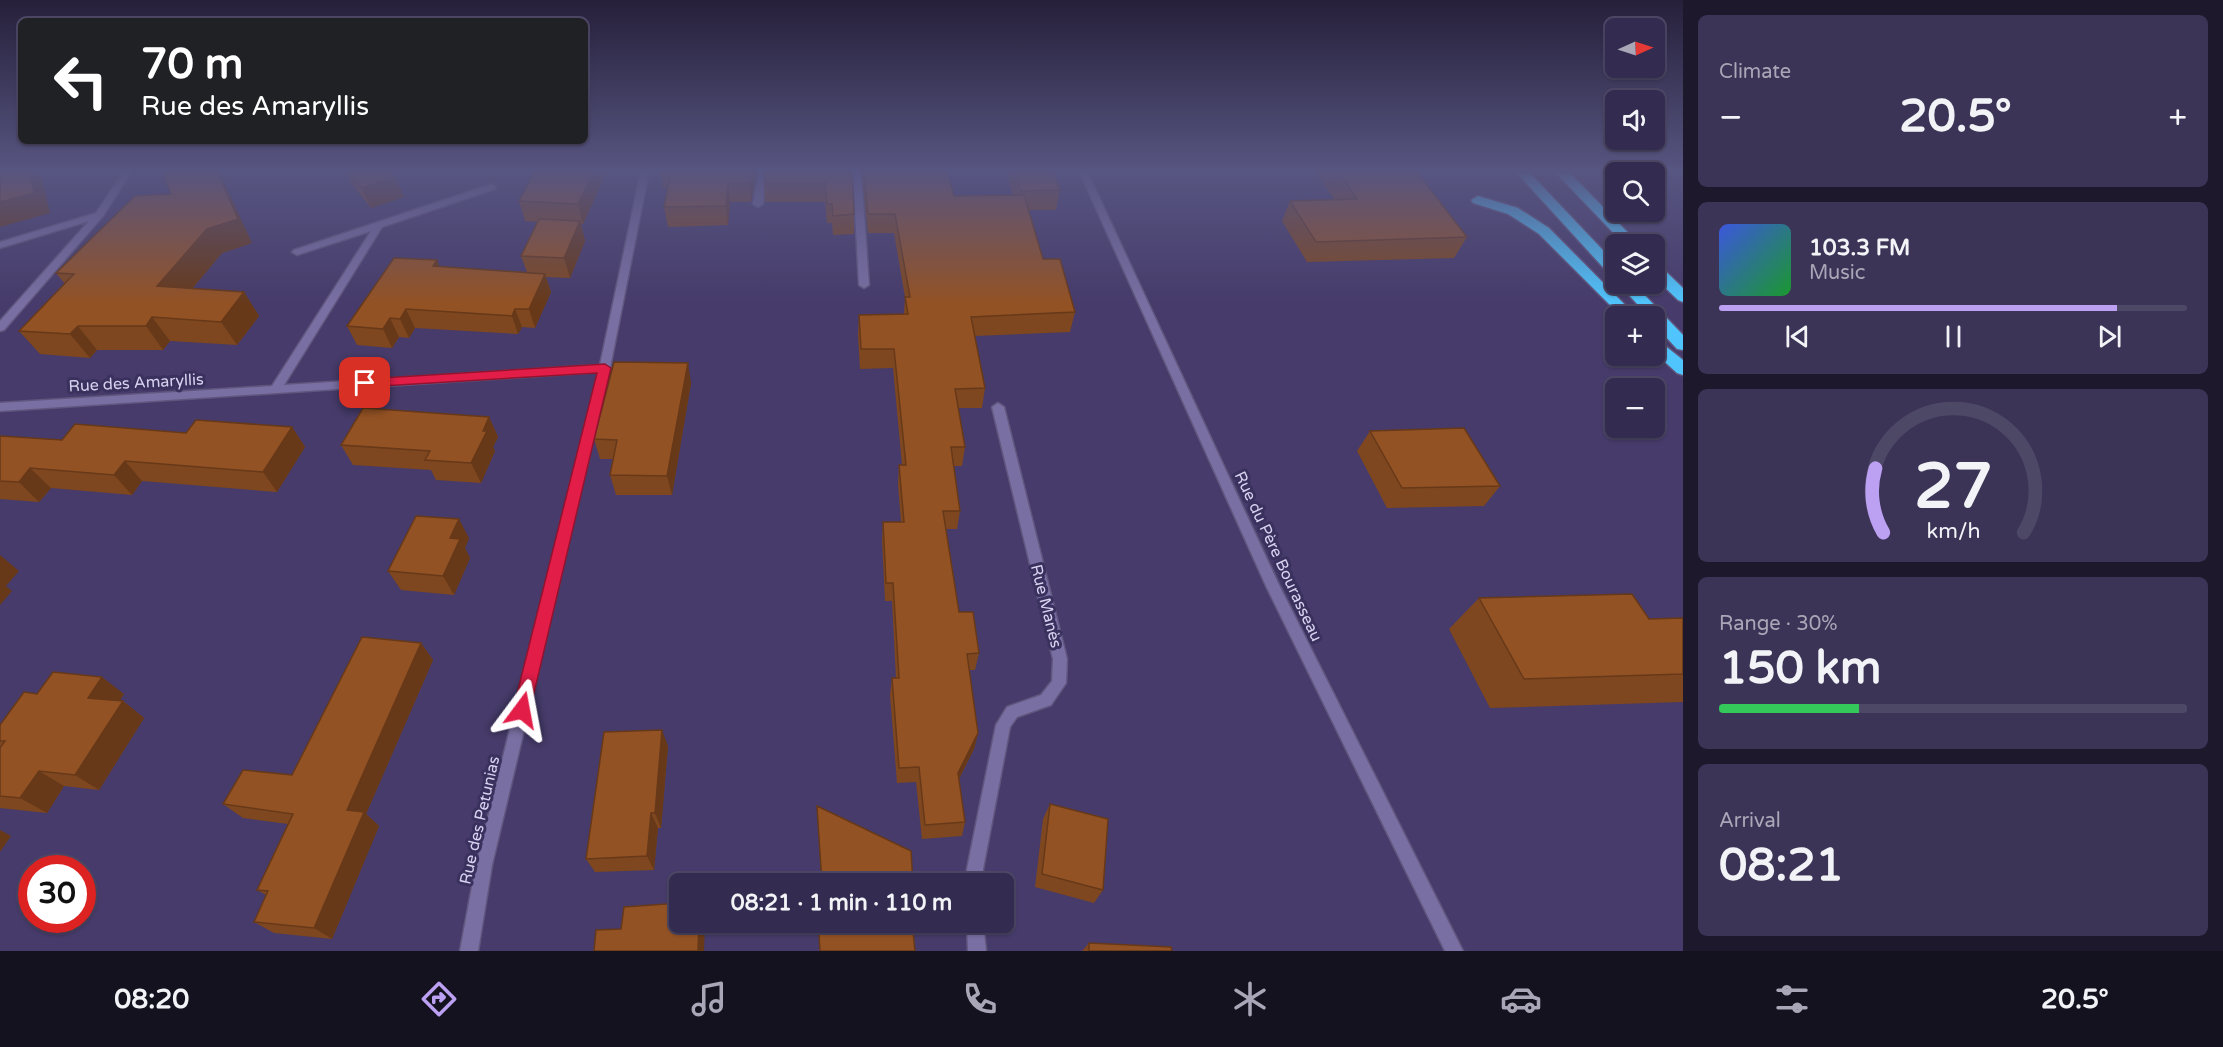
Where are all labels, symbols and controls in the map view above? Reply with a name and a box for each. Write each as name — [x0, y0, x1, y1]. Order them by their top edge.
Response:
north arrow — [1605, 18, 1665, 78]
map controls — [1605, 18, 1665, 438]
text: 70 m — [141, 39, 243, 90]
icon: left — [42, 42, 120, 120]
text: Climate — [1719, 60, 1791, 84]
text: Rue des Amaryllis — [141, 90, 369, 123]
button: sound — [1605, 90, 1665, 150]
text: 20.5° — [1899, 90, 2012, 144]
text: − — [1719, 98, 1743, 137]
text: + — [2168, 98, 2187, 137]
button: search — [1605, 162, 1665, 222]
button: layers — [1605, 234, 1665, 294]
text: 103.3 FM — [1809, 235, 1910, 261]
text: Music — [1809, 261, 1865, 285]
button: + — [1605, 306, 1665, 366]
icon: previous — [1781, 320, 1814, 353]
icon: pause — [1937, 320, 1970, 353]
icon: next — [2093, 320, 2126, 353]
pin — [339, 357, 390, 408]
icon: arrive — [348, 366, 381, 399]
street label: Rue des Amaryllis — [68, 369, 204, 397]
button: − — [1605, 378, 1665, 438]
text: 27 — [1914, 450, 1992, 525]
street label: Rue du Père Bourasseau — [1230, 468, 1326, 645]
text: km/h — [1926, 518, 1980, 544]
street label: Rue Manès — [1026, 562, 1066, 650]
text: Range · 30% — [1719, 612, 1838, 636]
text: 150 km — [1719, 642, 1881, 696]
position arrow — [490, 678, 554, 742]
street label: Rue des Petunias — [455, 754, 504, 886]
text: Arrival — [1719, 809, 1781, 833]
text: 08:21 — [1719, 839, 1844, 893]
speed limit sign: 30 — [18, 855, 96, 933]
text: 08:21 · 1 min · 110 m — [731, 890, 952, 916]
icon: directions — [418, 978, 460, 1020]
icon: music — [688, 978, 730, 1020]
icon: phone — [959, 978, 1001, 1020]
icon: climate — [1229, 978, 1271, 1020]
icon: car — [1500, 978, 1542, 1020]
icon: filters — [1771, 978, 1813, 1020]
text: 08:20 — [114, 983, 189, 1016]
text: 20.5° — [2041, 983, 2109, 1016]

